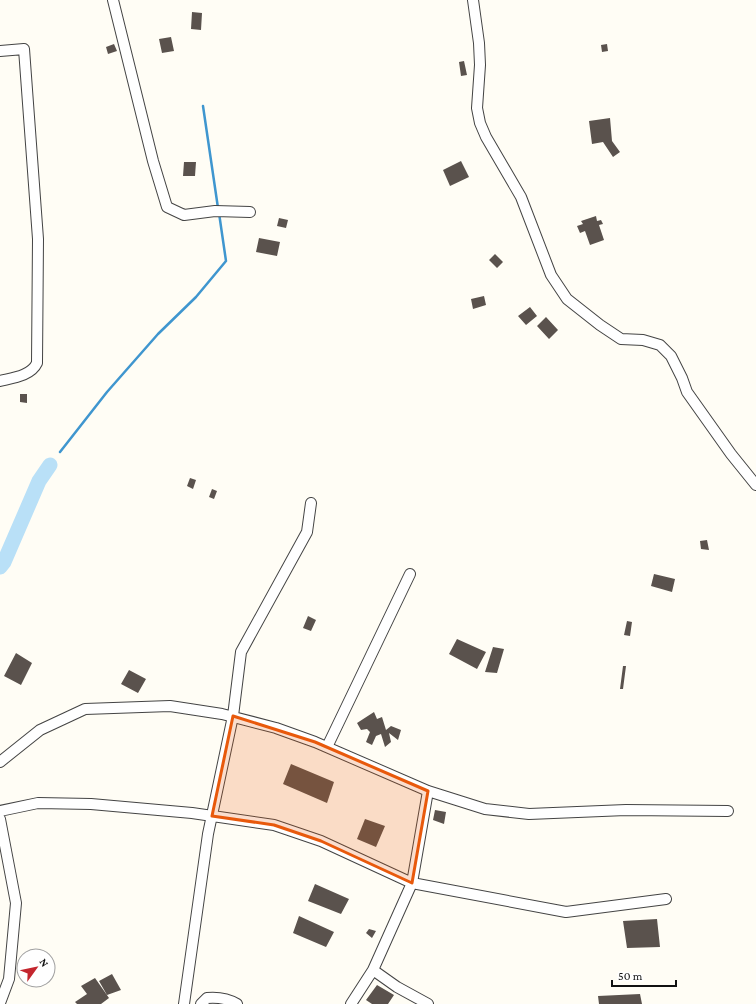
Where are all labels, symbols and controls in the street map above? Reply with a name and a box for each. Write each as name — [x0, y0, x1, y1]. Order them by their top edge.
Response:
north arrow — [16, 948, 56, 988]
text: N — [37, 956, 52, 969]
scale bar — [612, 962, 676, 988]
text: 50 m — [618, 969, 643, 983]

